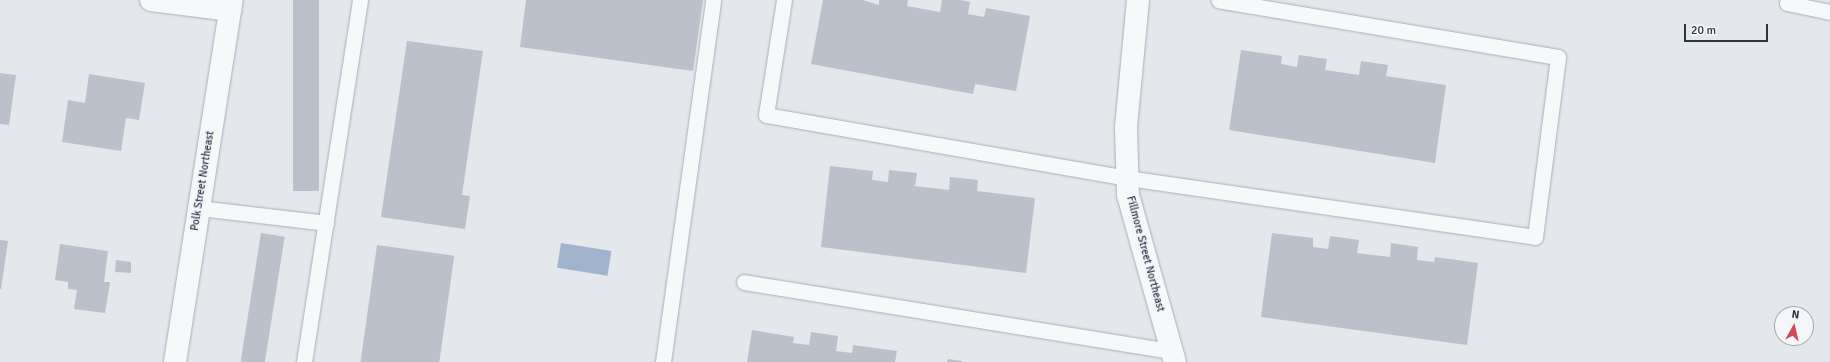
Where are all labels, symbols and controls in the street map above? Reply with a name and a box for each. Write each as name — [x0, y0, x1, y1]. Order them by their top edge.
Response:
scale bar — [1686, 16, 1770, 42]
text: 20 m — [1691, 23, 1716, 38]
street label: Polk Street Northeast — [189, 130, 217, 232]
street label: Fillmore Street Northeast — [1123, 195, 1167, 313]
north arrow — [1774, 306, 1814, 346]
text: N — [1791, 308, 1800, 322]

